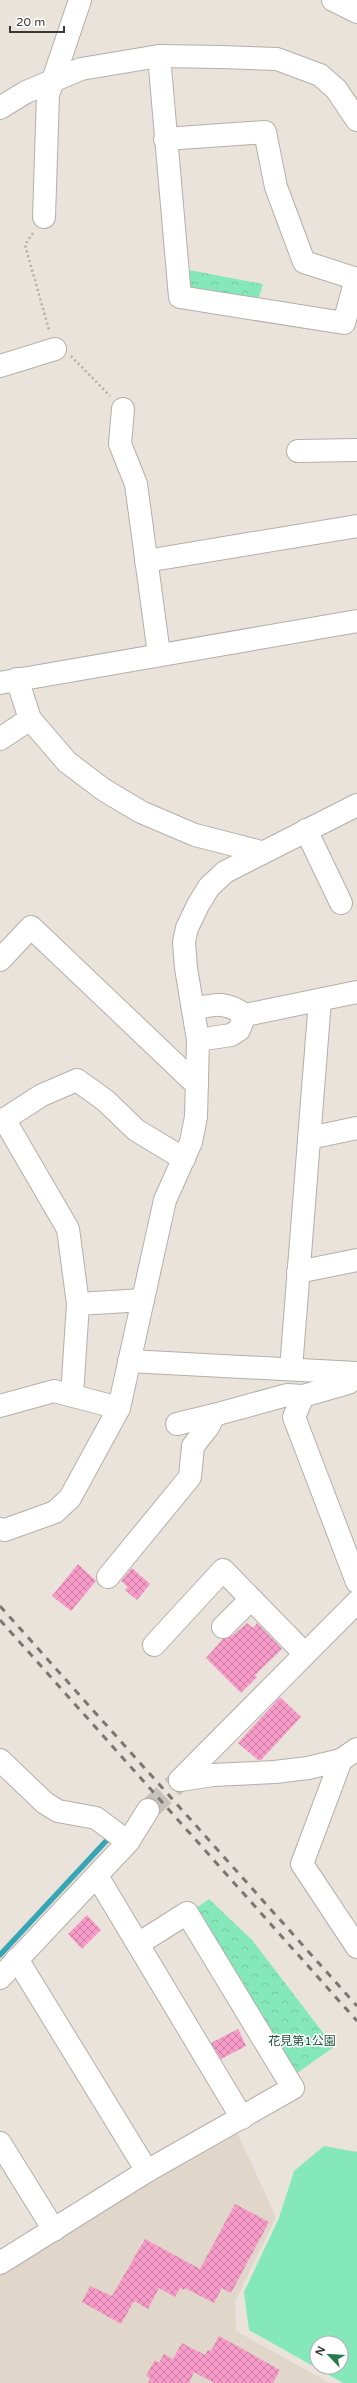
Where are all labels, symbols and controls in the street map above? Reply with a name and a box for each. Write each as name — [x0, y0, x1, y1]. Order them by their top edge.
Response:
scale bar — [10, 8, 64, 34]
text: 20 m — [16, 15, 45, 29]
park label: 花見第1公園 — [268, 2034, 336, 2048]
north arrow — [309, 2335, 349, 2375]
text: N — [313, 2344, 328, 2358]

